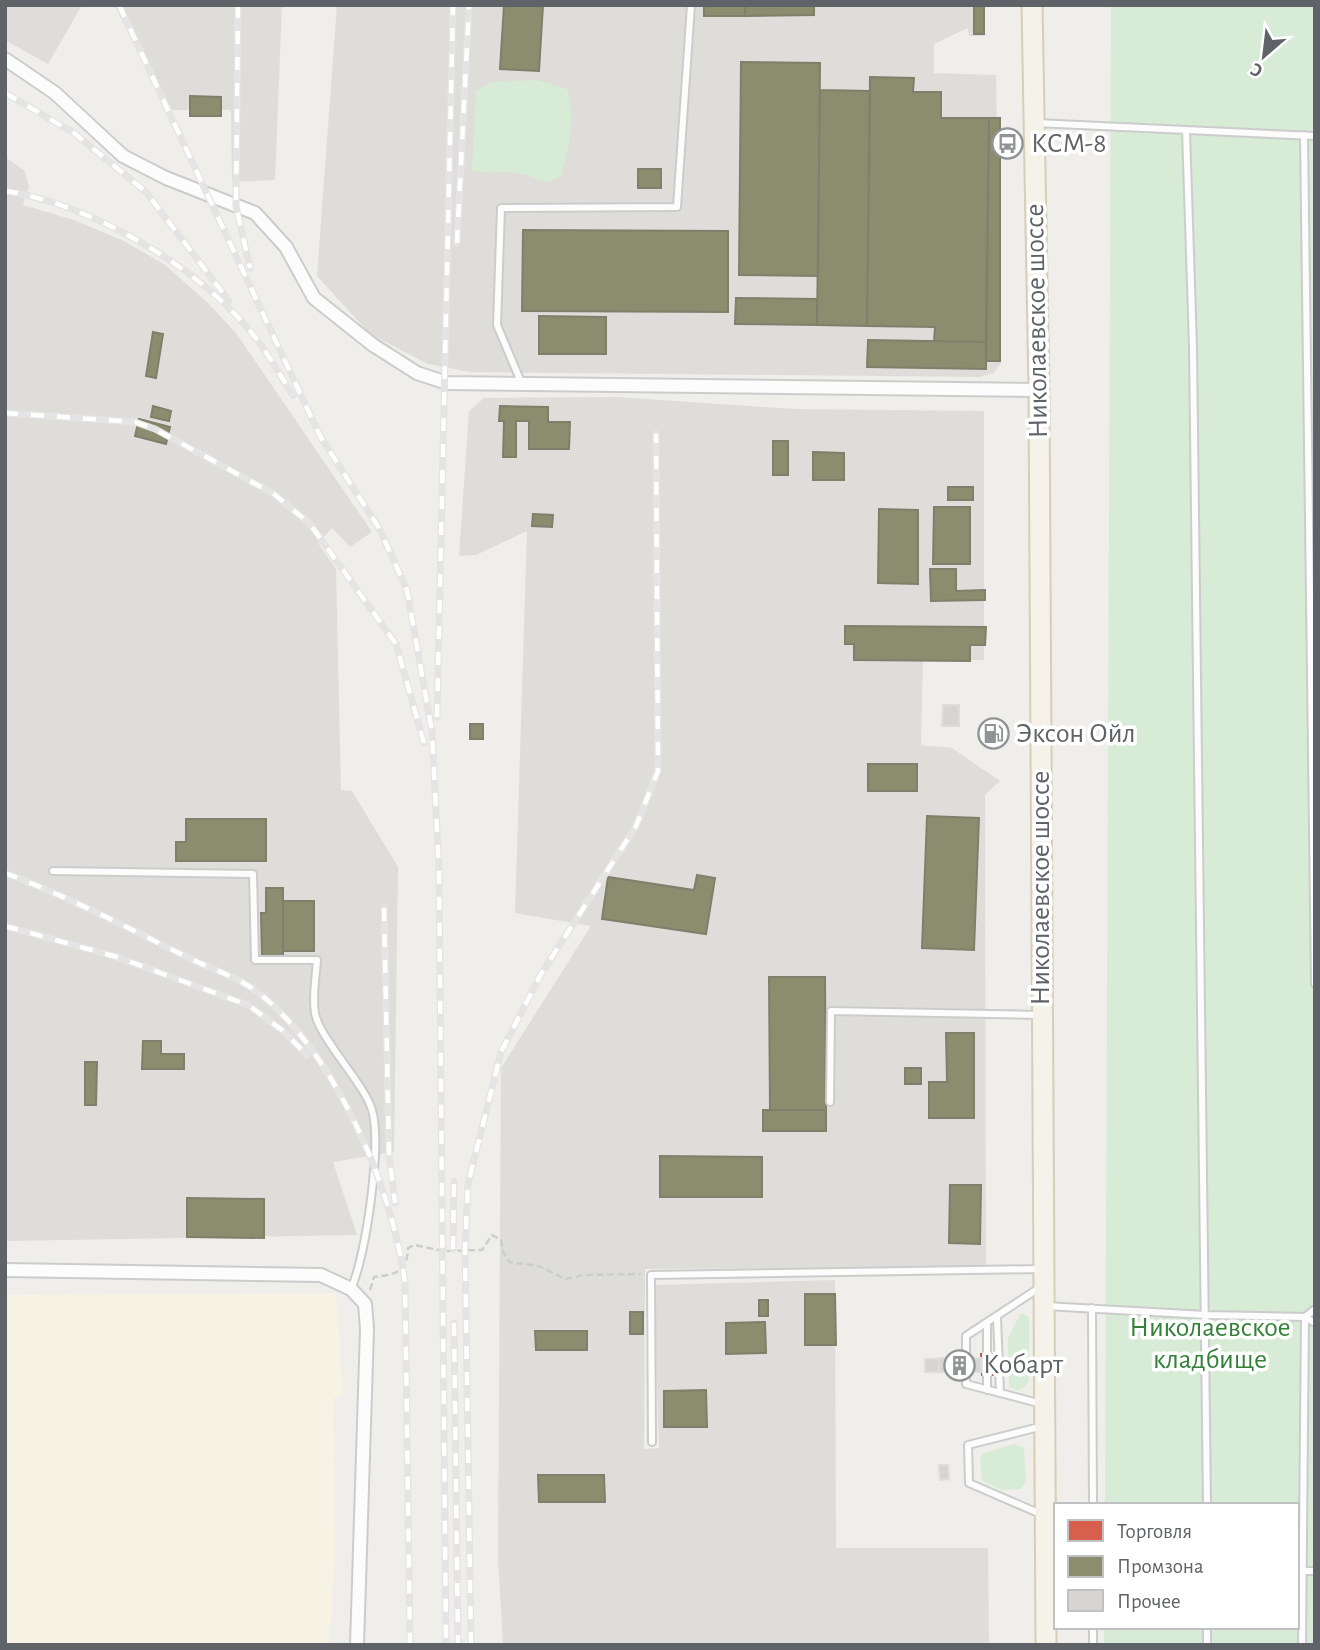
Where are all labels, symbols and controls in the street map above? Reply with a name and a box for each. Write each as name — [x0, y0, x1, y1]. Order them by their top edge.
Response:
north arrow — [1229, 21, 1299, 91]
text: С — [1248, 59, 1266, 81]
bus stop icon: КСМ-8 — [991, 127, 1025, 161]
place label: КСМ-8 — [1031, 130, 1106, 158]
street label: Николаевское шоссе — [1021, 203, 1053, 439]
fuel station icon: Эксон Ойл — [976, 717, 1010, 751]
place label: Эксон Ойл — [1016, 720, 1136, 748]
street label: Николаевское шоссе — [1027, 771, 1055, 1005]
park label: Николаевское кладбище — [1129, 1314, 1291, 1374]
building icon: Кобарт — [943, 1348, 977, 1382]
place label: Кобарт — [983, 1351, 1064, 1379]
legend — [1054, 1503, 1299, 1629]
text: Торговля — [1117, 1521, 1192, 1542]
text: Промзона — [1117, 1556, 1204, 1577]
text: Прочее — [1117, 1591, 1181, 1612]

